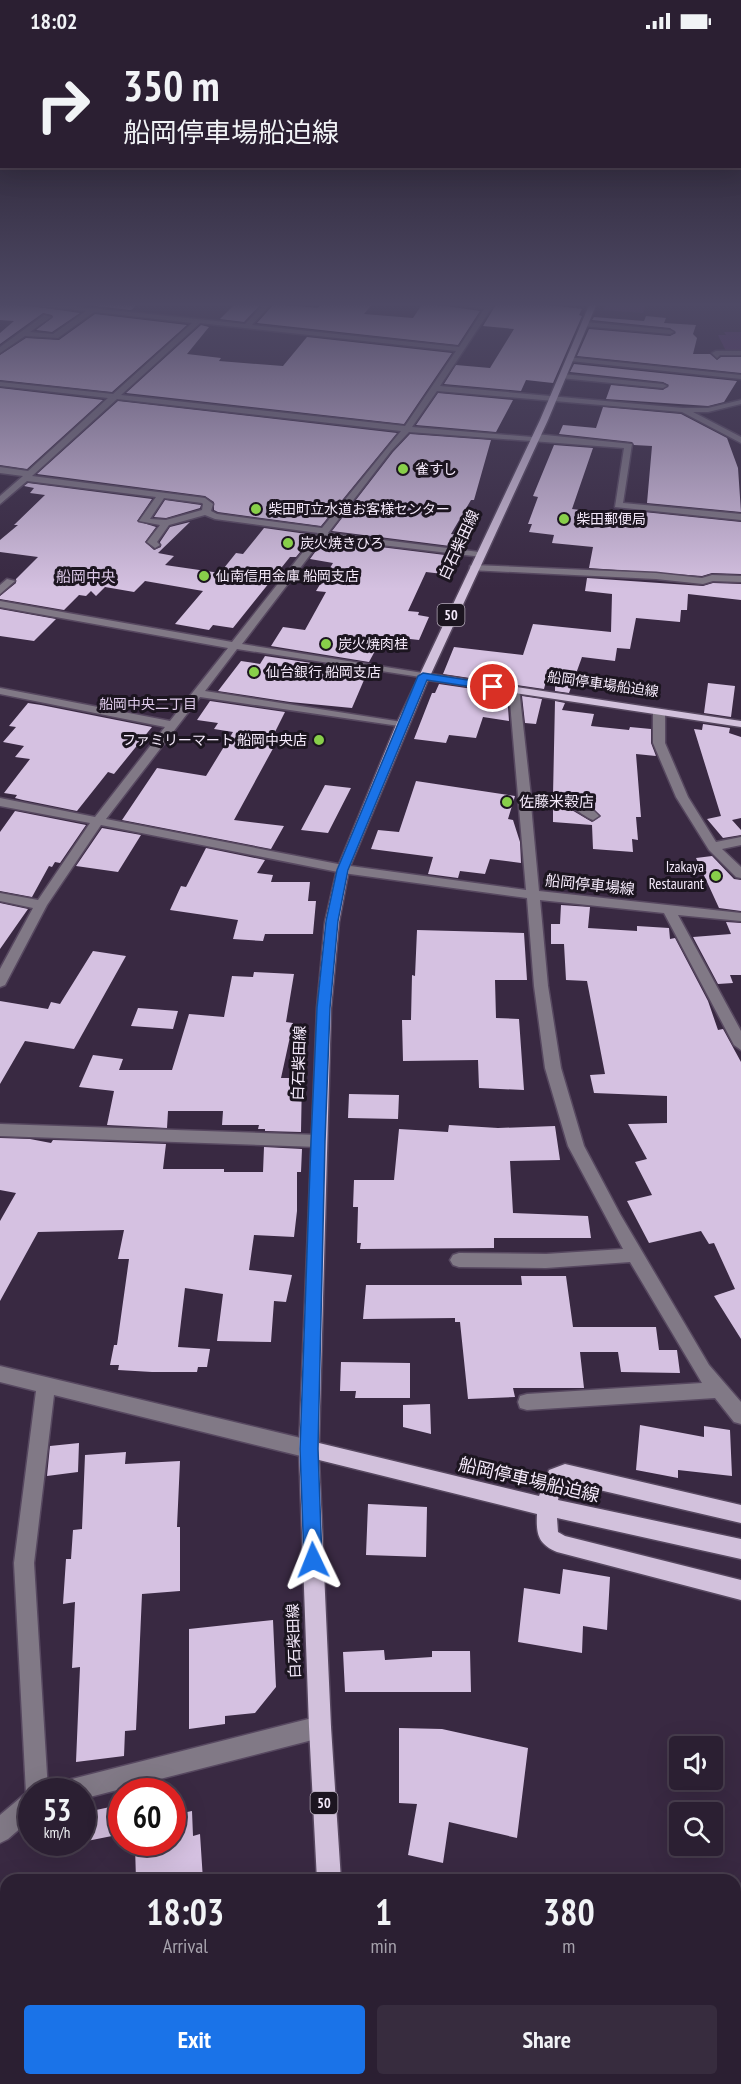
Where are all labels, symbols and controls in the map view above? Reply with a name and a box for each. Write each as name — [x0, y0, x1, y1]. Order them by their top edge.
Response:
text: 18:02 — [30, 7, 78, 35]
text: 350 m — [123, 58, 220, 113]
icon: right — [24, 66, 102, 144]
text: 船岡停車場船迫線 — [123, 115, 339, 149]
place label: 雀すし — [415, 460, 457, 478]
marker: 雀すし — [396, 462, 410, 476]
place label: 柴田町立水道お客様センター — [268, 500, 450, 518]
marker: 柴田町立水道お客様センター — [249, 502, 263, 516]
street label: 白石柴田線 — [434, 507, 483, 583]
place label: 柴田郵便局 — [576, 510, 646, 528]
marker: 柴田郵便局 — [557, 512, 571, 526]
place label: 炭火焼きひろ — [300, 534, 384, 552]
marker: 炭火焼きひろ — [281, 536, 295, 550]
district label: 船岡中央 — [56, 567, 116, 586]
place label: 仙南信用金庫 船岡支店 — [216, 567, 359, 585]
marker: 仙南信用金庫 船岡支店 — [197, 569, 211, 583]
road number: 50 — [438, 604, 464, 626]
place label: 炭火焼肉桂 — [338, 635, 408, 653]
marker: 炭火焼肉桂 — [319, 637, 333, 651]
pin — [467, 661, 518, 712]
place label: 仙台銀行 船岡支店 — [266, 663, 381, 681]
marker: 仙台銀行 船岡支店 — [247, 665, 261, 679]
street label: 船岡停車場船迫線 — [546, 667, 660, 701]
icon: arrive — [476, 670, 509, 703]
district label: 船岡中央二丁目 — [99, 695, 197, 713]
place label: ファミリーマート 船岡中央店 — [122, 731, 307, 749]
marker: ファミリーマート 船岡中央店 — [312, 733, 326, 747]
place label: 佐藤米穀店 — [519, 792, 594, 811]
marker: 佐藤米穀店 — [500, 795, 514, 809]
place label: Izakaya Restaurant — [649, 857, 704, 893]
marker: Izakaya Restaurant — [709, 869, 723, 883]
street label: 船岡停車場線 — [544, 870, 636, 899]
street label: 白石柴田線 — [288, 1025, 309, 1101]
street label: 船岡停車場船迫線 — [456, 1452, 602, 1507]
position arrow — [281, 1528, 345, 1592]
street label: 白石柴田線 — [283, 1603, 304, 1679]
map controls — [669, 1736, 723, 1856]
button: sound — [669, 1736, 723, 1790]
speed limit sign: 60 — [108, 1778, 186, 1856]
text: 53 — [43, 1790, 71, 1829]
road number: 50 — [310, 1792, 338, 1814]
button: search — [669, 1802, 723, 1856]
text: km/h — [44, 1823, 70, 1842]
text: 18:03 — [146, 1888, 224, 1935]
text: 1 — [375, 1888, 392, 1935]
text: 380 — [543, 1888, 595, 1935]
text: Arrival — [163, 1933, 208, 1959]
text: min — [371, 1933, 397, 1959]
text: m — [562, 1933, 575, 1959]
button: Exit — [24, 2005, 365, 2074]
button: Share — [377, 2005, 717, 2074]

